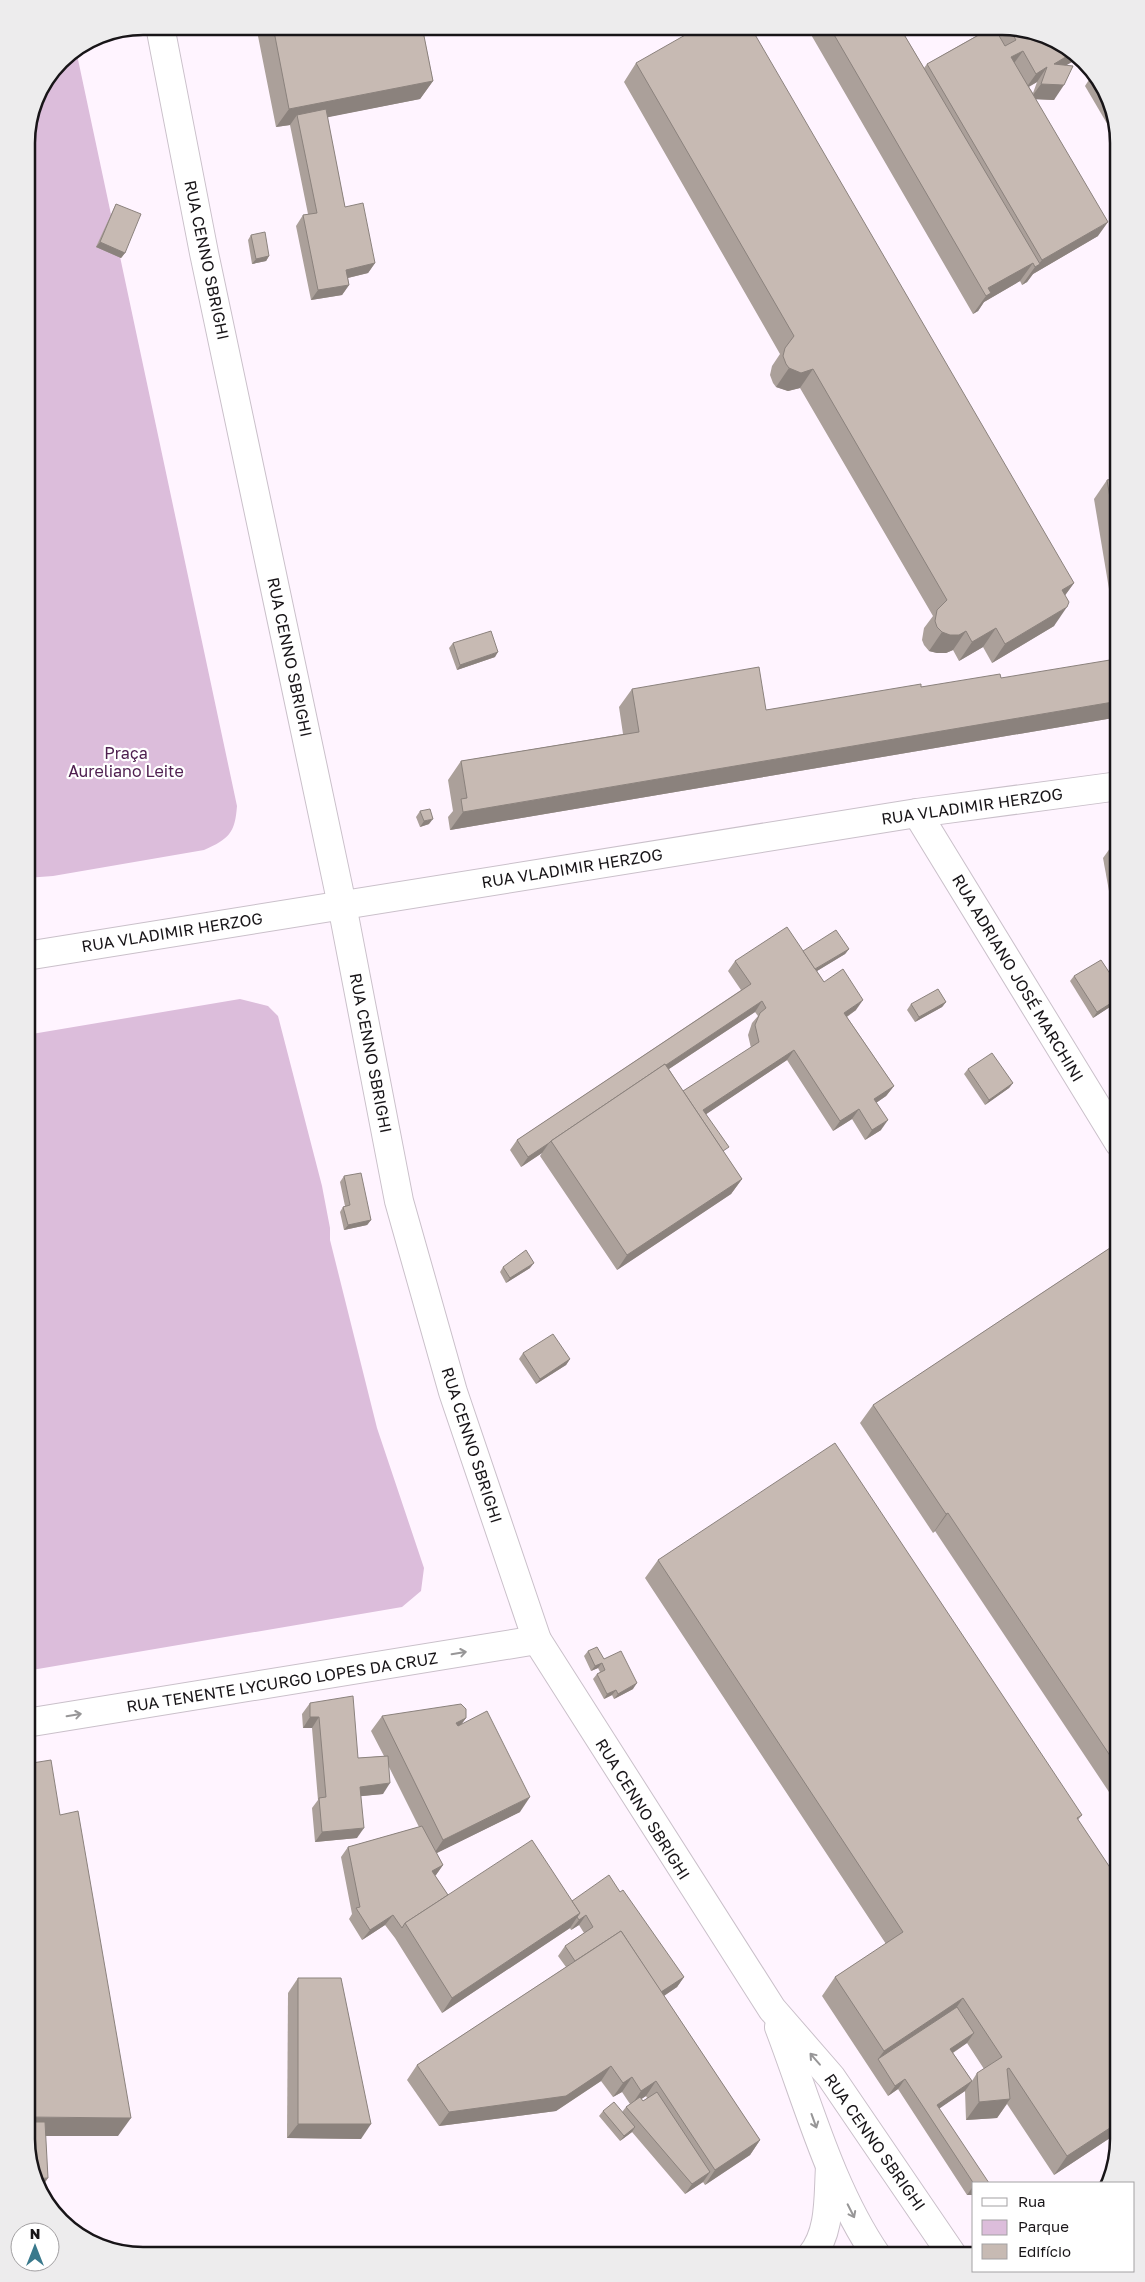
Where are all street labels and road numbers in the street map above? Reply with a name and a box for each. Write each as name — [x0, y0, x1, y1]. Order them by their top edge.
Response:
street label: RUA CENNO SBRIGHI — [180, 178, 234, 342]
street label: RUA CENNO SBRIGHI — [263, 575, 317, 739]
street label: RUA VLADIMIR HERZOG — [880, 783, 1064, 829]
street label: RUA VLADIMIR HERZOG — [480, 844, 664, 892]
street label: RUA ADRIANO JOSÉ MARCHINI — [948, 871, 1088, 1085]
street label: RUA VLADIMIR HERZOG — [80, 908, 264, 956]
street label: RUA CENNO SBRIGHI — [346, 971, 396, 1135]
street label: RUA CENNO SBRIGHI — [437, 1365, 507, 1525]
street label: RUA TENENTE LYCURGO LOPES DA CRUZ — [125, 1647, 439, 1717]
street label: RUA CENNO SBRIGHI — [591, 1735, 695, 1883]
street label: RUA CENNO SBRIGHI — [820, 2070, 930, 2214]

